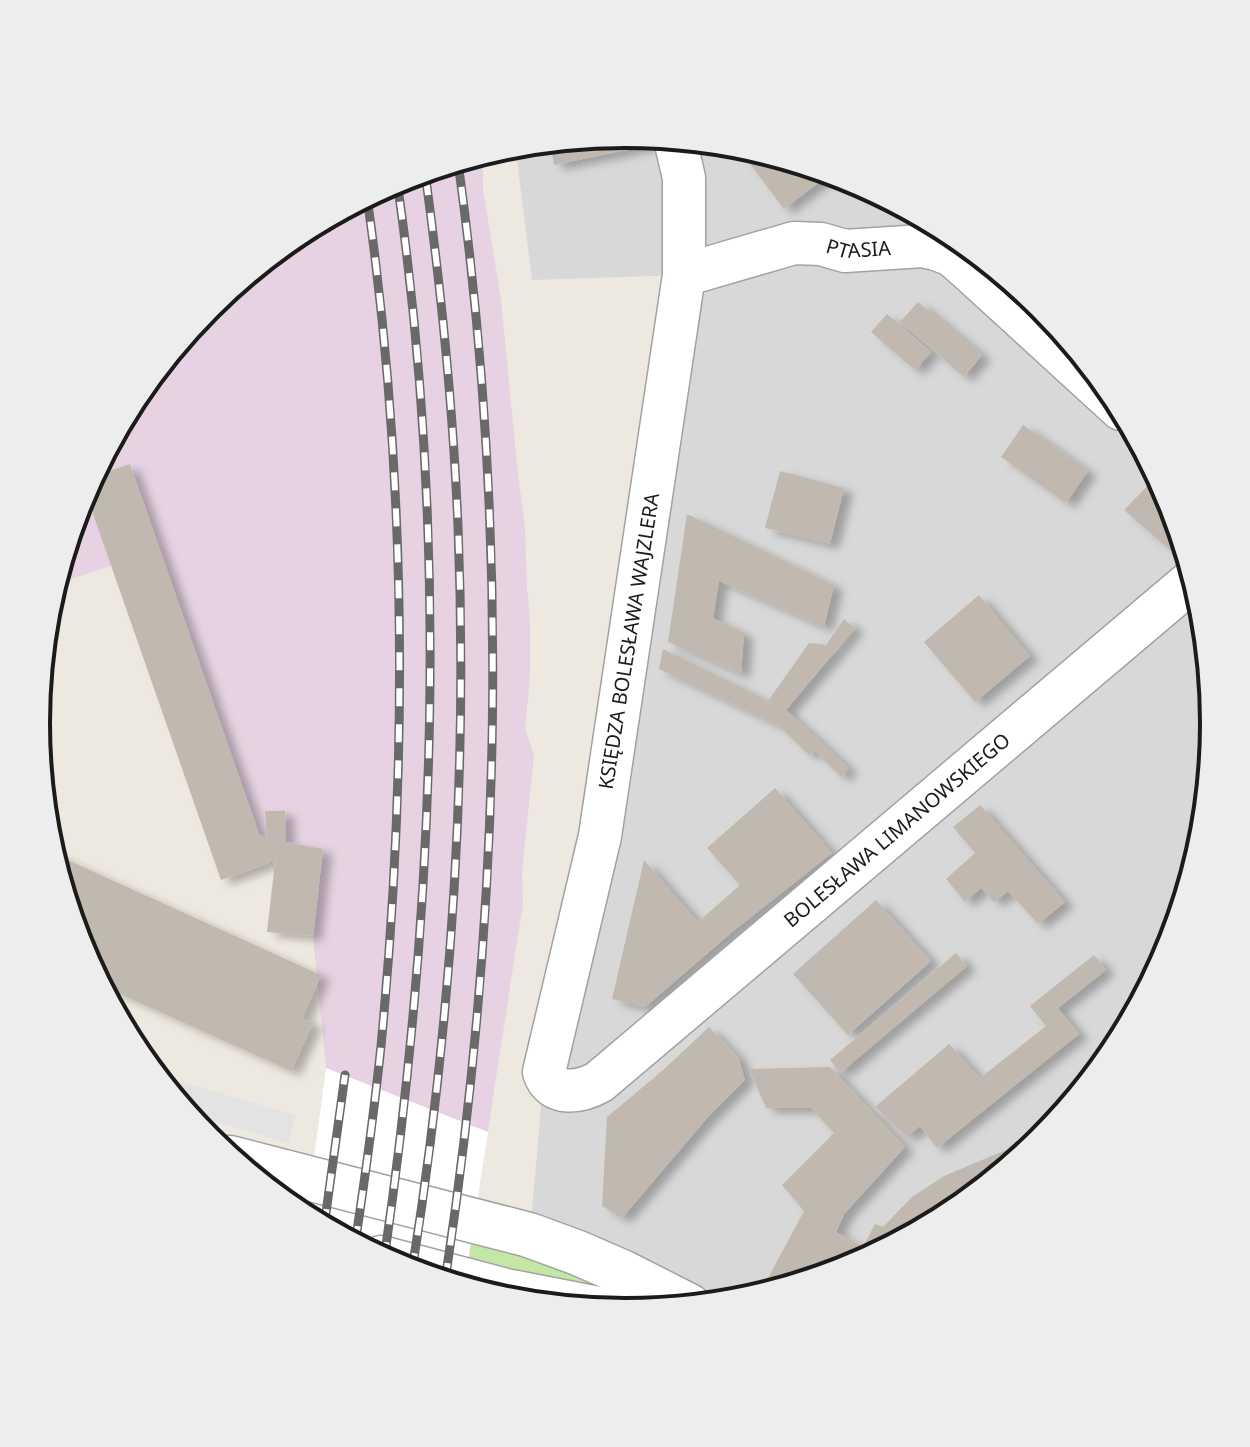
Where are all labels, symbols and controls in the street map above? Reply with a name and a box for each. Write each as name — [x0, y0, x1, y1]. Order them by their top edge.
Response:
street label: PTASIA — [823, 232, 892, 265]
street label: KSIĘDZA BOLESŁAWA WAJZLERA — [592, 491, 665, 791]
street label: BOLESŁAWA LIMANOWSKIEGO — [778, 726, 1015, 933]

